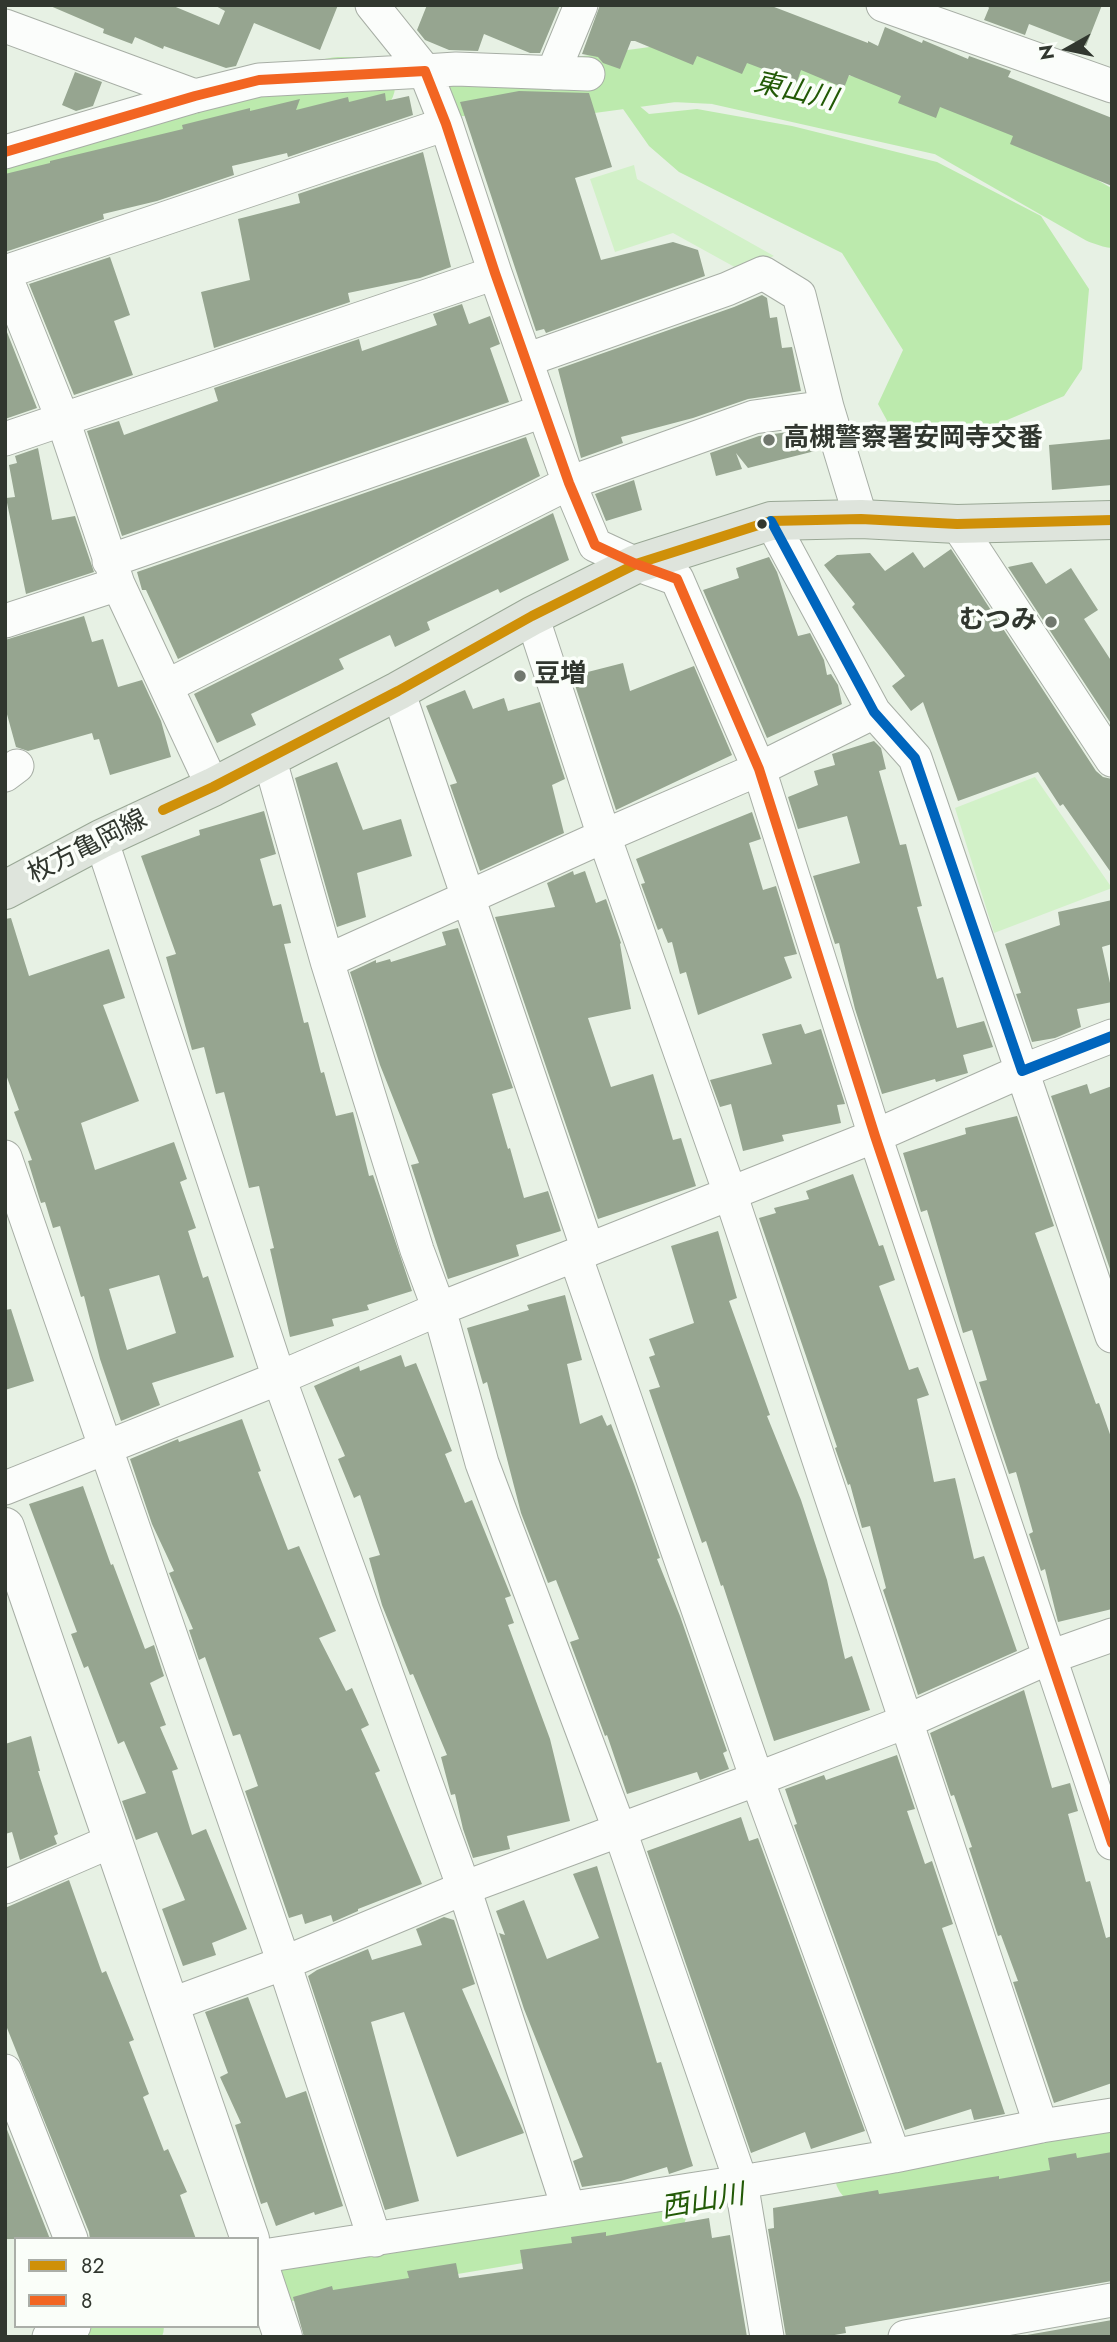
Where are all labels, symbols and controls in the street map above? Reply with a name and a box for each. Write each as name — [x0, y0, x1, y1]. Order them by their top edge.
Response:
north arrow — [1033, 14, 1103, 84]
text: N — [1032, 43, 1061, 62]
water label: 東山川 — [750, 67, 840, 119]
place label: 高槻警察署安岡寺交番 — [783, 424, 1043, 456]
marker: 高槻警察署安岡寺交番 — [761, 432, 777, 448]
unlabelled marker — [755, 517, 769, 531]
place label: むつみ — [959, 606, 1037, 638]
marker: むつみ — [1043, 614, 1059, 630]
place label: 豆増 — [534, 660, 586, 692]
marker: 豆増 — [512, 668, 528, 684]
street label: 枚方亀岡線 — [23, 805, 153, 891]
water label: 西山川 — [659, 2179, 747, 2227]
legend — [14, 2237, 259, 2328]
text: 82 — [81, 2251, 104, 2281]
text: 8 — [81, 2286, 92, 2316]

